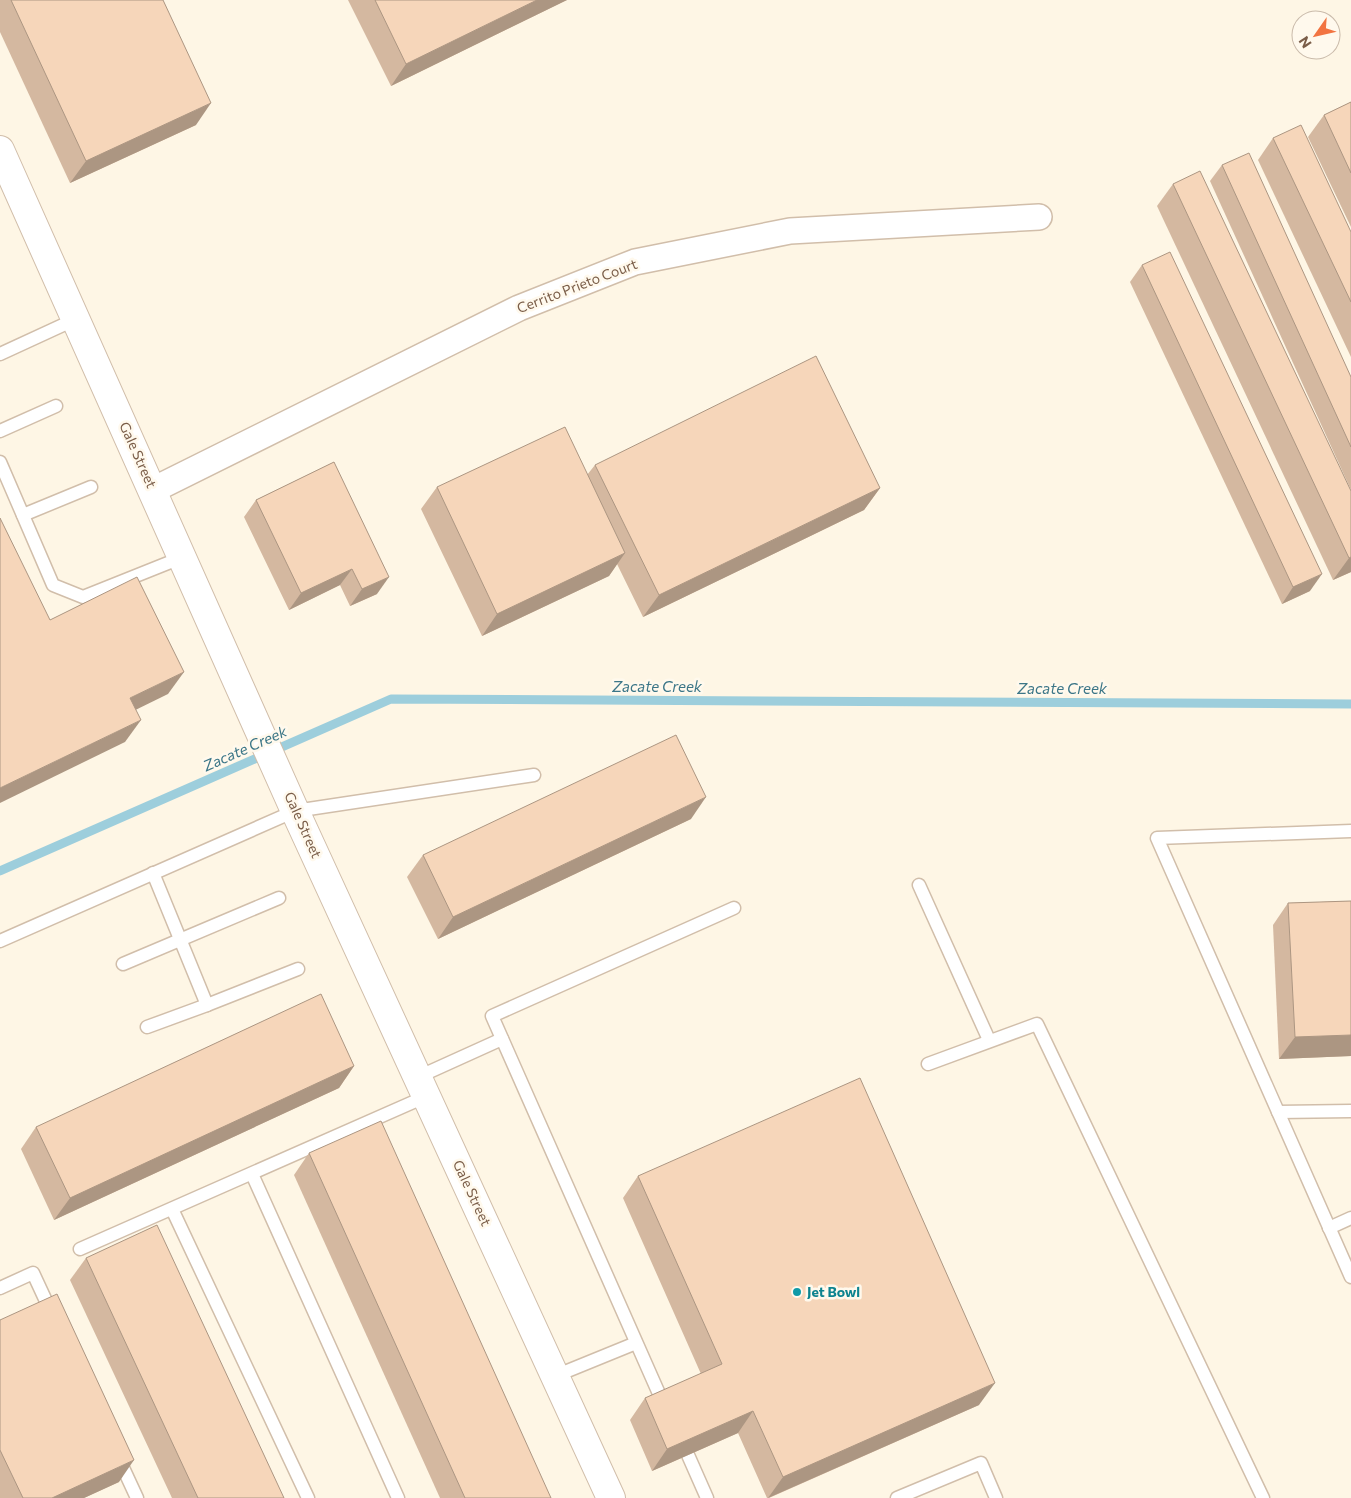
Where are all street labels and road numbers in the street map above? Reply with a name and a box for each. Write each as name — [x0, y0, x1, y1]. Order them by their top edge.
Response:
street label: Cerrito Prieto Court — [514, 255, 640, 316]
street label: Gale Street — [116, 419, 161, 491]
street label: Gale Street — [281, 789, 326, 861]
street label: Gale Street — [450, 1157, 495, 1229]

